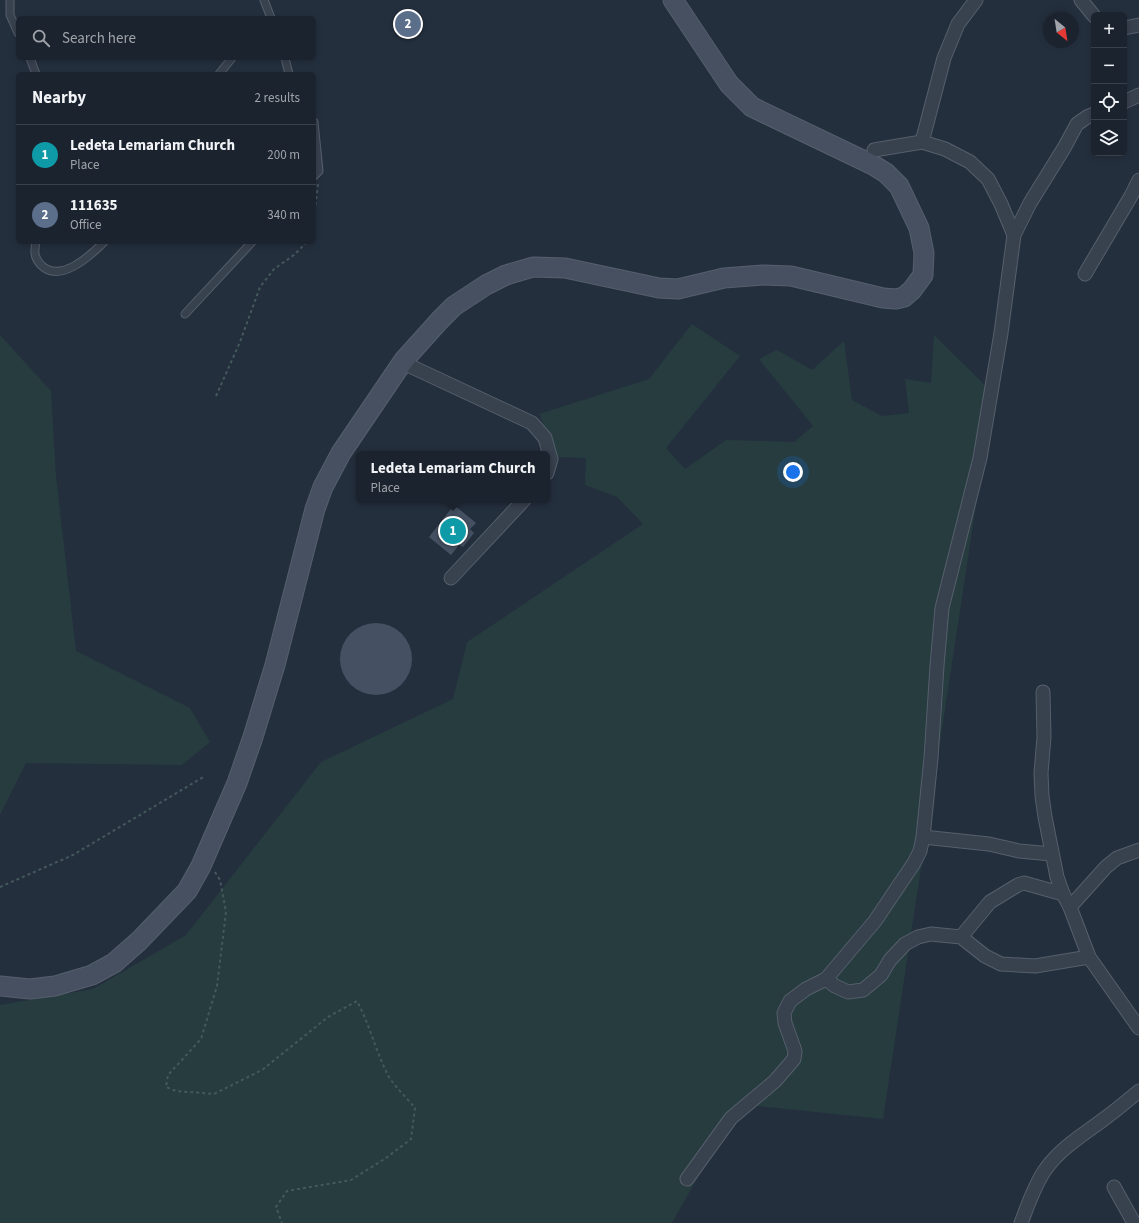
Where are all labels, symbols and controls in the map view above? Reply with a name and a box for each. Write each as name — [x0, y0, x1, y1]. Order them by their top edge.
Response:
pin: 2 — [395, 9, 421, 39]
north arrow — [1043, 12, 1079, 48]
map controls — [1091, 12, 1127, 156]
button: + — [1091, 12, 1127, 48]
search box — [16, 16, 316, 60]
icon: search — [30, 27, 52, 49]
text: Search here — [62, 28, 136, 49]
button: − — [1091, 48, 1127, 84]
button: locate — [1091, 84, 1127, 120]
text: Nearby — [32, 86, 86, 110]
text: 2 results — [255, 89, 300, 107]
button: layers — [1091, 120, 1127, 156]
text: Ledeta Lemariam Church — [70, 135, 235, 156]
text: 1 — [42, 146, 48, 164]
text: 200 m — [267, 146, 300, 164]
text: Place — [70, 156, 99, 174]
text: 111635 — [70, 195, 118, 216]
text: 2 — [42, 206, 48, 224]
text: 340 m — [267, 206, 300, 224]
text: Office — [70, 216, 101, 234]
popup — [356, 451, 550, 503]
text: Ledeta Lemariam Church — [370, 458, 536, 479]
your location — [783, 462, 803, 482]
text: Place — [370, 479, 400, 497]
pin: 1 — [440, 516, 466, 546]

